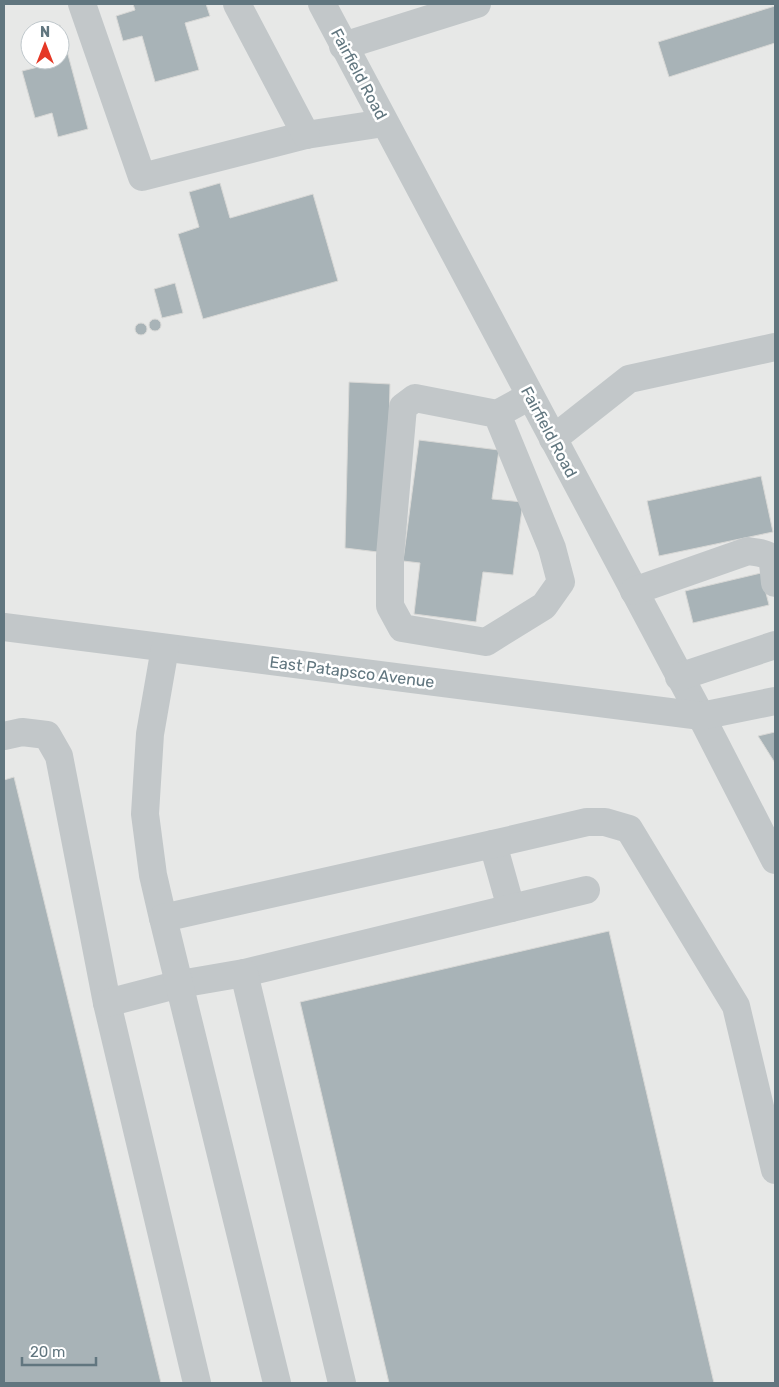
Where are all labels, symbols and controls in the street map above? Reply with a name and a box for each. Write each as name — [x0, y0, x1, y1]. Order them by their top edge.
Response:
north arrow — [20, 20, 70, 70]
text: N — [40, 24, 50, 41]
street label: Fairfield Road — [327, 25, 391, 123]
street label: Fairfield Road — [517, 383, 581, 481]
street label: East Patapsco Avenue — [268, 652, 436, 692]
scale bar — [22, 1334, 96, 1366]
text: 20 m — [30, 1343, 65, 1361]

